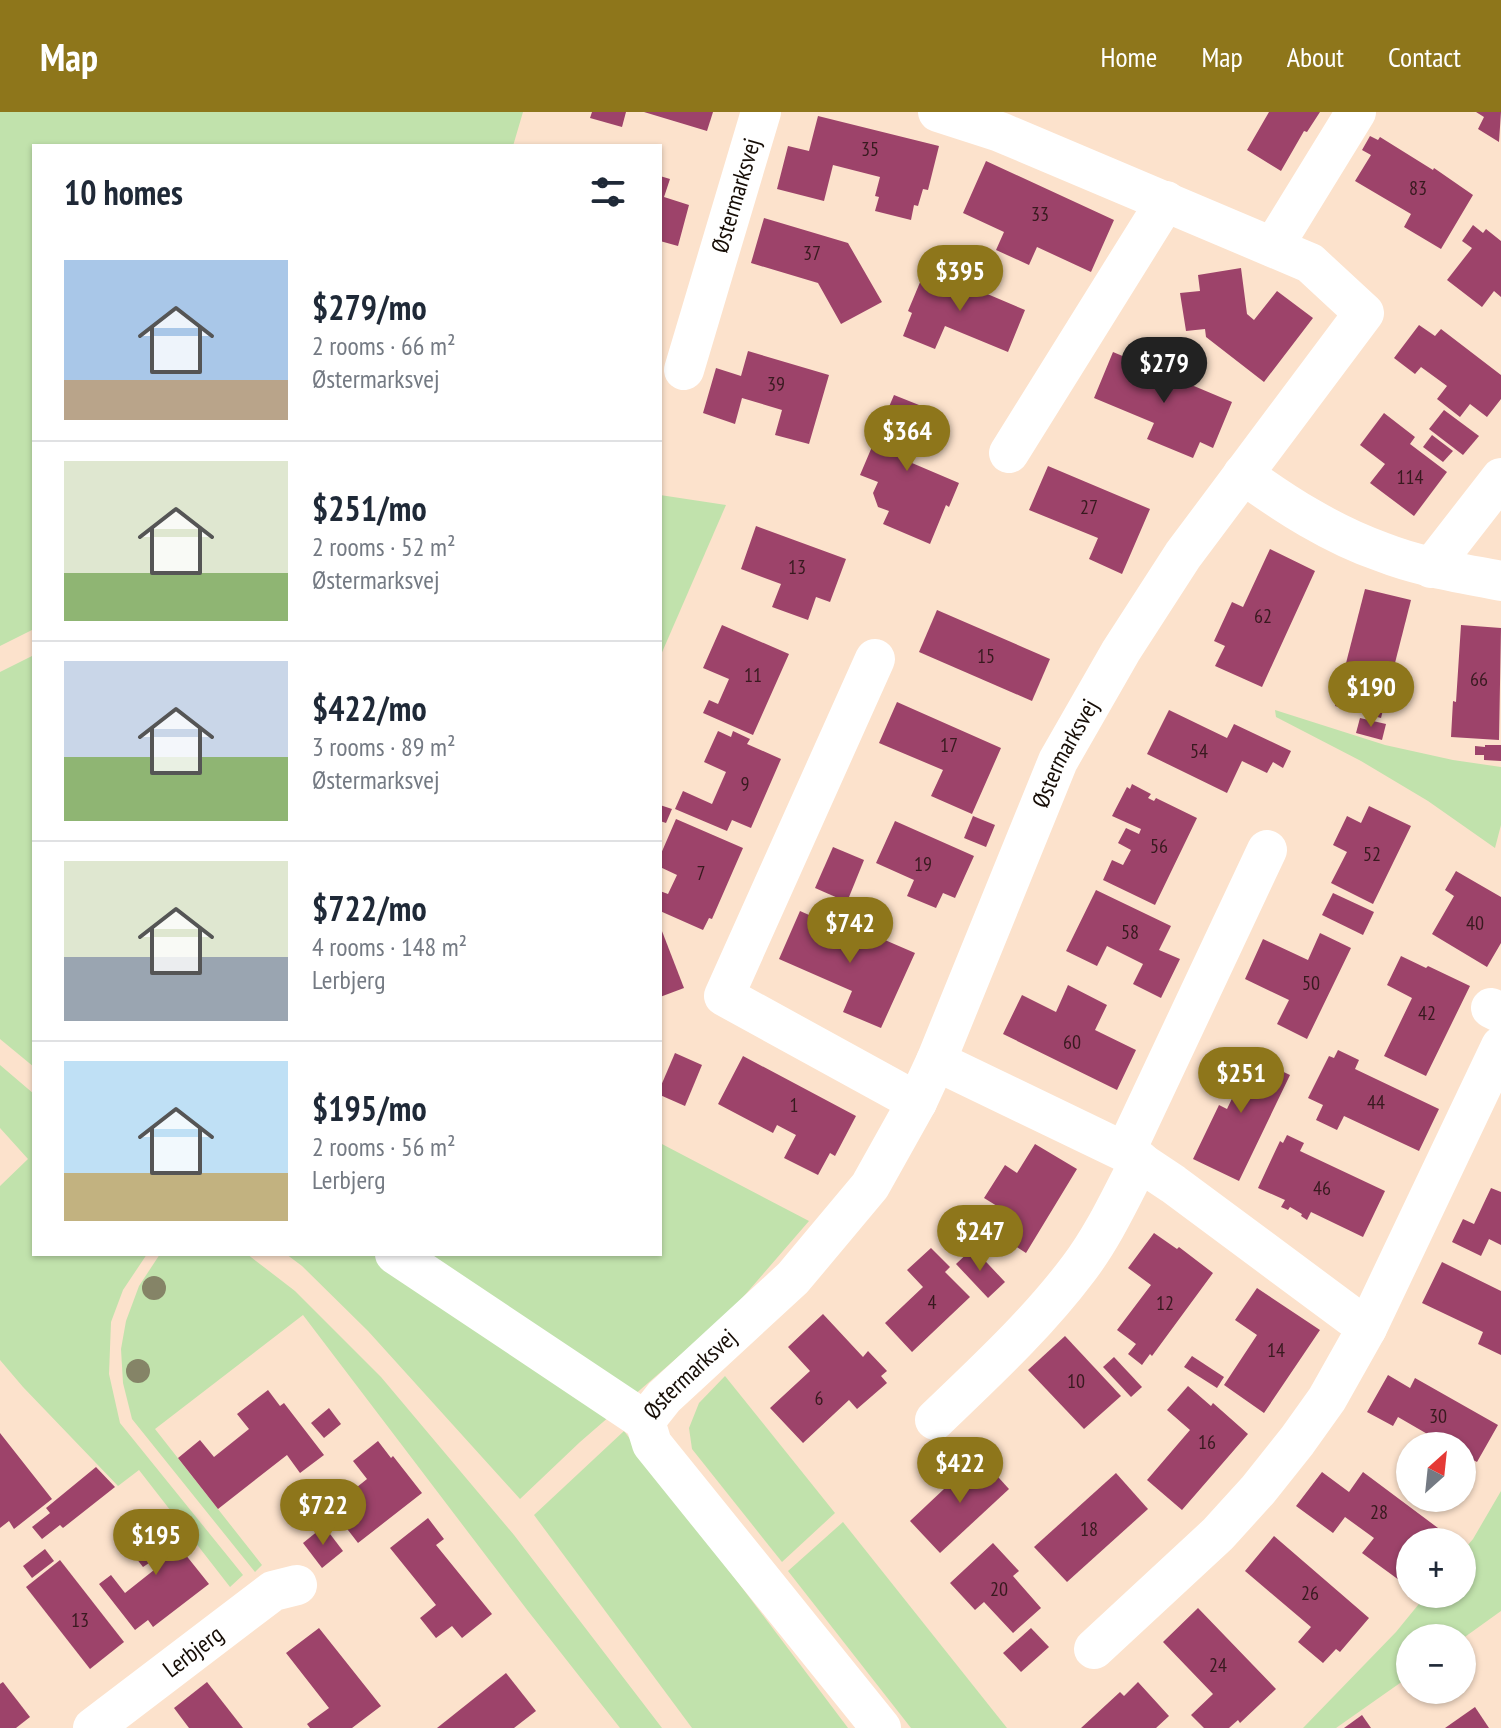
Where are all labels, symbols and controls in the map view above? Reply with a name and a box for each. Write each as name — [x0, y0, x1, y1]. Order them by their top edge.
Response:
text: Map — [40, 32, 98, 81]
text: Home — [1101, 38, 1157, 75]
text: Map — [1201, 38, 1243, 75]
text: About — [1287, 38, 1344, 75]
text: Contact — [1388, 38, 1461, 75]
street label: Østermarksvej — [704, 135, 767, 256]
house number: 35 — [861, 136, 879, 162]
text: 10 homes — [64, 170, 183, 214]
icon: filters — [586, 170, 630, 214]
house number: 83 — [1409, 175, 1427, 201]
house number: 33 — [1031, 201, 1049, 227]
house number: 37 — [803, 240, 821, 266]
pin: $395 — [913, 245, 1007, 313]
text: $395 — [935, 254, 985, 287]
text: $279/mo — [312, 285, 427, 329]
icon: home — [128, 292, 224, 388]
text: 2 rooms · 66 m² — [312, 329, 456, 362]
pin: $279 — [1117, 337, 1211, 405]
text: $279 — [1139, 346, 1189, 379]
text: Østermarksvej — [312, 362, 440, 395]
house number: 39 — [767, 371, 785, 397]
pin: $364 — [860, 405, 954, 473]
text: $364 — [882, 414, 932, 447]
house number: 114 — [1397, 464, 1424, 490]
text: $251/mo — [312, 486, 427, 530]
icon: home — [128, 493, 224, 589]
house number: 27 — [1080, 494, 1098, 520]
text: 2 rooms · 52 m² — [312, 530, 456, 563]
house number: 13 — [788, 554, 806, 580]
text: Østermarksvej — [312, 563, 440, 596]
house number: 62 — [1254, 603, 1272, 629]
house number: 15 — [977, 643, 995, 669]
pin: $190 — [1324, 661, 1418, 729]
house number: 11 — [744, 662, 762, 688]
house number: 66 — [1470, 666, 1488, 692]
text: $190 — [1346, 670, 1396, 703]
text: $422/mo — [312, 686, 427, 730]
icon: home — [128, 693, 224, 789]
street label: Østermarksvej — [1025, 693, 1105, 812]
text: 3 rooms · 89 m² — [312, 730, 456, 763]
house number: 17 — [940, 732, 958, 758]
house number: 54 — [1190, 738, 1208, 764]
text: Østermarksvej — [312, 763, 440, 796]
house number: 9 — [741, 771, 750, 797]
house number: 56 — [1150, 833, 1168, 859]
house number: 52 — [1363, 841, 1381, 867]
house number: 19 — [914, 851, 932, 877]
house number: 7 — [697, 860, 706, 886]
text: $722/mo — [312, 886, 427, 930]
icon: home — [128, 893, 224, 989]
pin: $742 — [803, 897, 897, 965]
text: $742 — [825, 906, 875, 939]
house number: 40 — [1466, 910, 1484, 936]
house number: 58 — [1121, 919, 1139, 945]
text: 4 rooms · 148 m² — [312, 930, 467, 963]
text: Lerbjerg — [312, 963, 385, 996]
house number: 50 — [1302, 970, 1320, 996]
house number: 42 — [1418, 1000, 1436, 1026]
house number: 60 — [1063, 1029, 1081, 1055]
pin: $251 — [1194, 1047, 1288, 1115]
text: $251 — [1216, 1056, 1266, 1089]
text: $195/mo — [312, 1086, 427, 1130]
house number: 44 — [1367, 1089, 1385, 1115]
house number: 1 — [790, 1092, 799, 1118]
icon: home — [128, 1093, 224, 1189]
text: 2 rooms · 56 m² — [312, 1130, 456, 1163]
text: Lerbjerg — [312, 1163, 385, 1196]
house number: 46 — [1313, 1175, 1331, 1201]
pin: $247 — [933, 1205, 1027, 1273]
text: $247 — [955, 1214, 1005, 1247]
house number: 4 — [928, 1289, 937, 1315]
house number: 12 — [1156, 1290, 1174, 1316]
street label: Østermarksvej — [636, 1322, 743, 1425]
house number: 14 — [1267, 1337, 1285, 1363]
house number: 10 — [1067, 1368, 1085, 1394]
house number: 6 — [815, 1385, 824, 1411]
house number: 30 — [1429, 1403, 1447, 1429]
house number: 16 — [1198, 1429, 1216, 1455]
north arrow — [1396, 1432, 1476, 1512]
map controls — [1396, 1432, 1476, 1704]
pin: $422 — [913, 1437, 1007, 1505]
text: $422 — [935, 1446, 985, 1479]
pin: $722 — [276, 1479, 370, 1547]
text: $722 — [298, 1488, 348, 1521]
house number: 28 — [1370, 1499, 1388, 1525]
pin: $195 — [109, 1509, 203, 1577]
house number: 18 — [1080, 1516, 1098, 1542]
text: $195 — [131, 1518, 181, 1551]
button: + — [1396, 1528, 1476, 1608]
house number: 20 — [990, 1576, 1008, 1602]
house number: 26 — [1301, 1580, 1319, 1606]
house number: 13 — [71, 1607, 89, 1633]
street label: Lerbjerg — [157, 1618, 229, 1684]
button: − — [1396, 1624, 1476, 1704]
house number: 24 — [1209, 1652, 1227, 1678]

